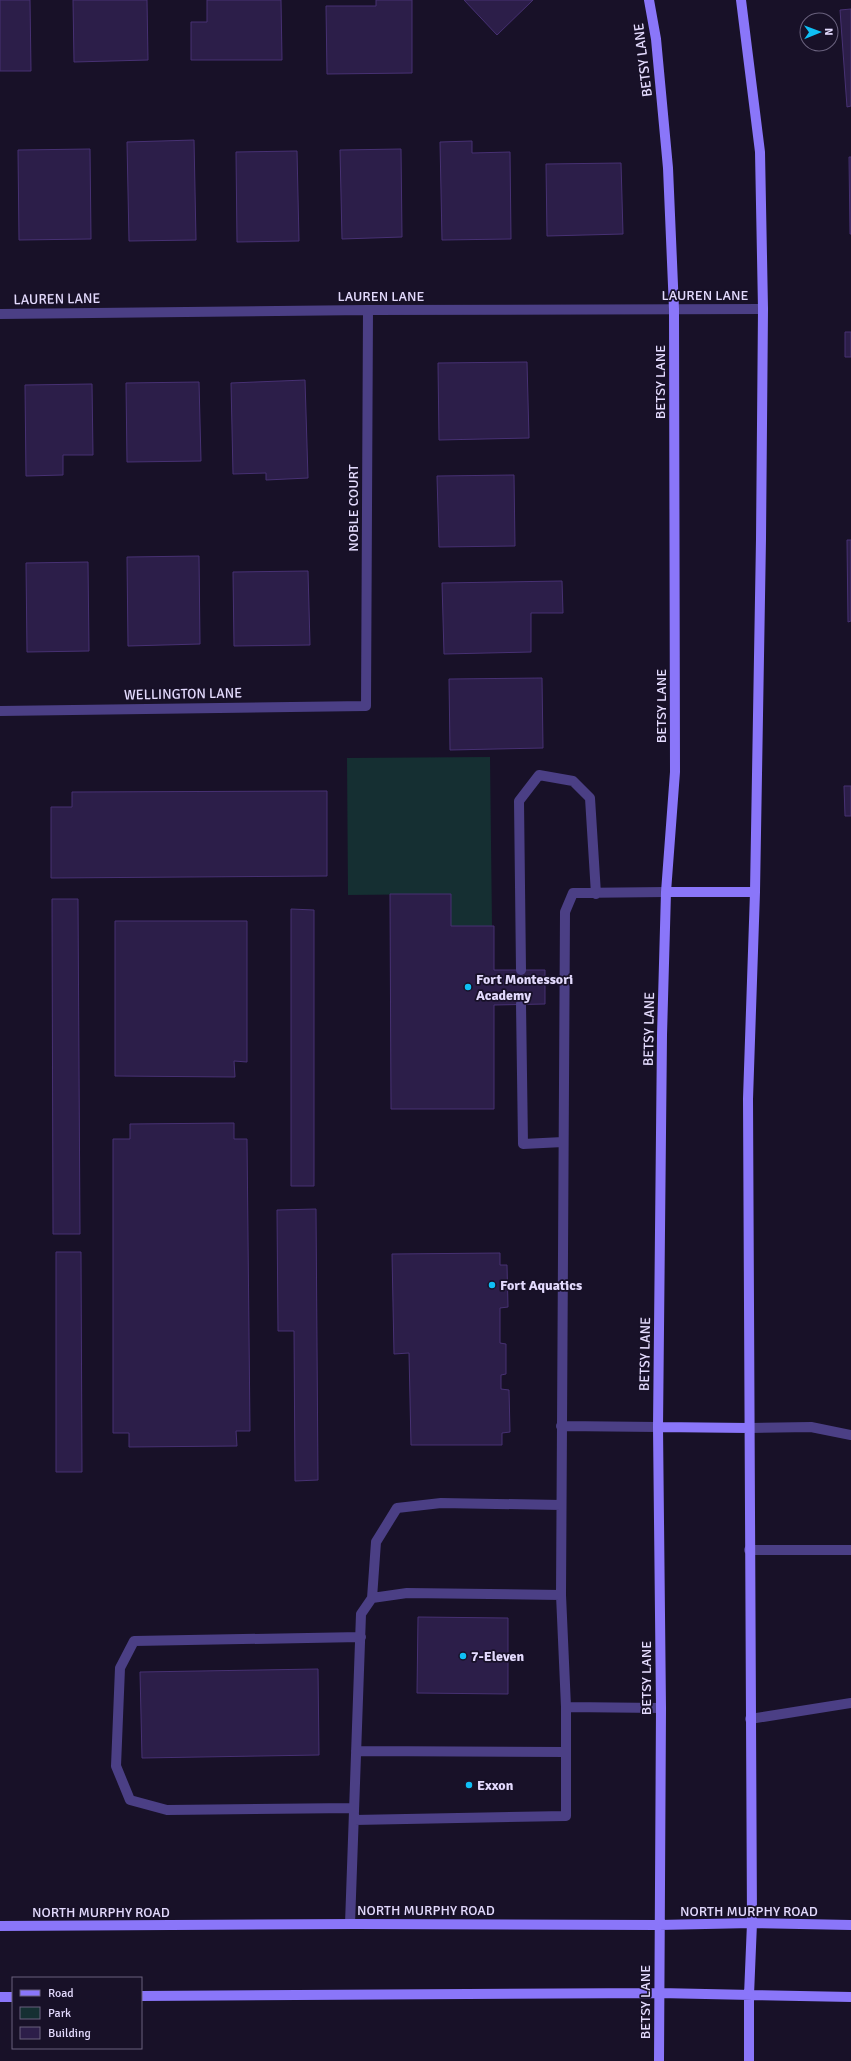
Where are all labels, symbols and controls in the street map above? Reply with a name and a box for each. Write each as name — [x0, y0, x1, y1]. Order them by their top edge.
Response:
north arrow — [799, 12, 839, 52]
street label: BETSY LANE — [630, 22, 656, 98]
text: N — [822, 28, 835, 36]
street label: LAUREN LANE — [662, 287, 749, 304]
street label: LAUREN LANE — [338, 288, 425, 305]
street label: LAUREN LANE — [13, 290, 101, 308]
street label: BETSY LANE — [652, 345, 669, 419]
street label: NOBLE COURT — [345, 464, 362, 552]
street label: BETSY LANE — [653, 669, 670, 743]
street label: WELLINGTON LANE — [124, 684, 242, 704]
place label: Fort Montessori Academy — [476, 971, 573, 1004]
marker: Fort Montessori Academy — [463, 982, 473, 992]
street label: BETSY LANE — [640, 992, 658, 1066]
place label: Fort Aquatics — [500, 1277, 582, 1294]
marker: Fort Aquatics — [487, 1280, 497, 1290]
street label: BETSY LANE — [636, 1317, 654, 1391]
street label: BETSY LANE — [638, 1641, 655, 1715]
place label: 7-Eleven — [471, 1648, 524, 1665]
marker: 7-Eleven — [458, 1651, 468, 1661]
place label: Exxon — [477, 1777, 514, 1794]
marker: Exxon — [464, 1780, 474, 1790]
street label: NORTH MURPHY ROAD — [357, 1902, 495, 1919]
street label: NORTH MURPHY ROAD — [680, 1903, 818, 1920]
street label: NORTH MURPHY ROAD — [32, 1904, 170, 1921]
street label: BETSY LANE — [637, 1965, 654, 2039]
legend — [12, 1977, 142, 2049]
text: Road — [48, 1986, 74, 2001]
text: Park — [48, 2006, 71, 2021]
text: Building — [48, 2026, 91, 2041]

